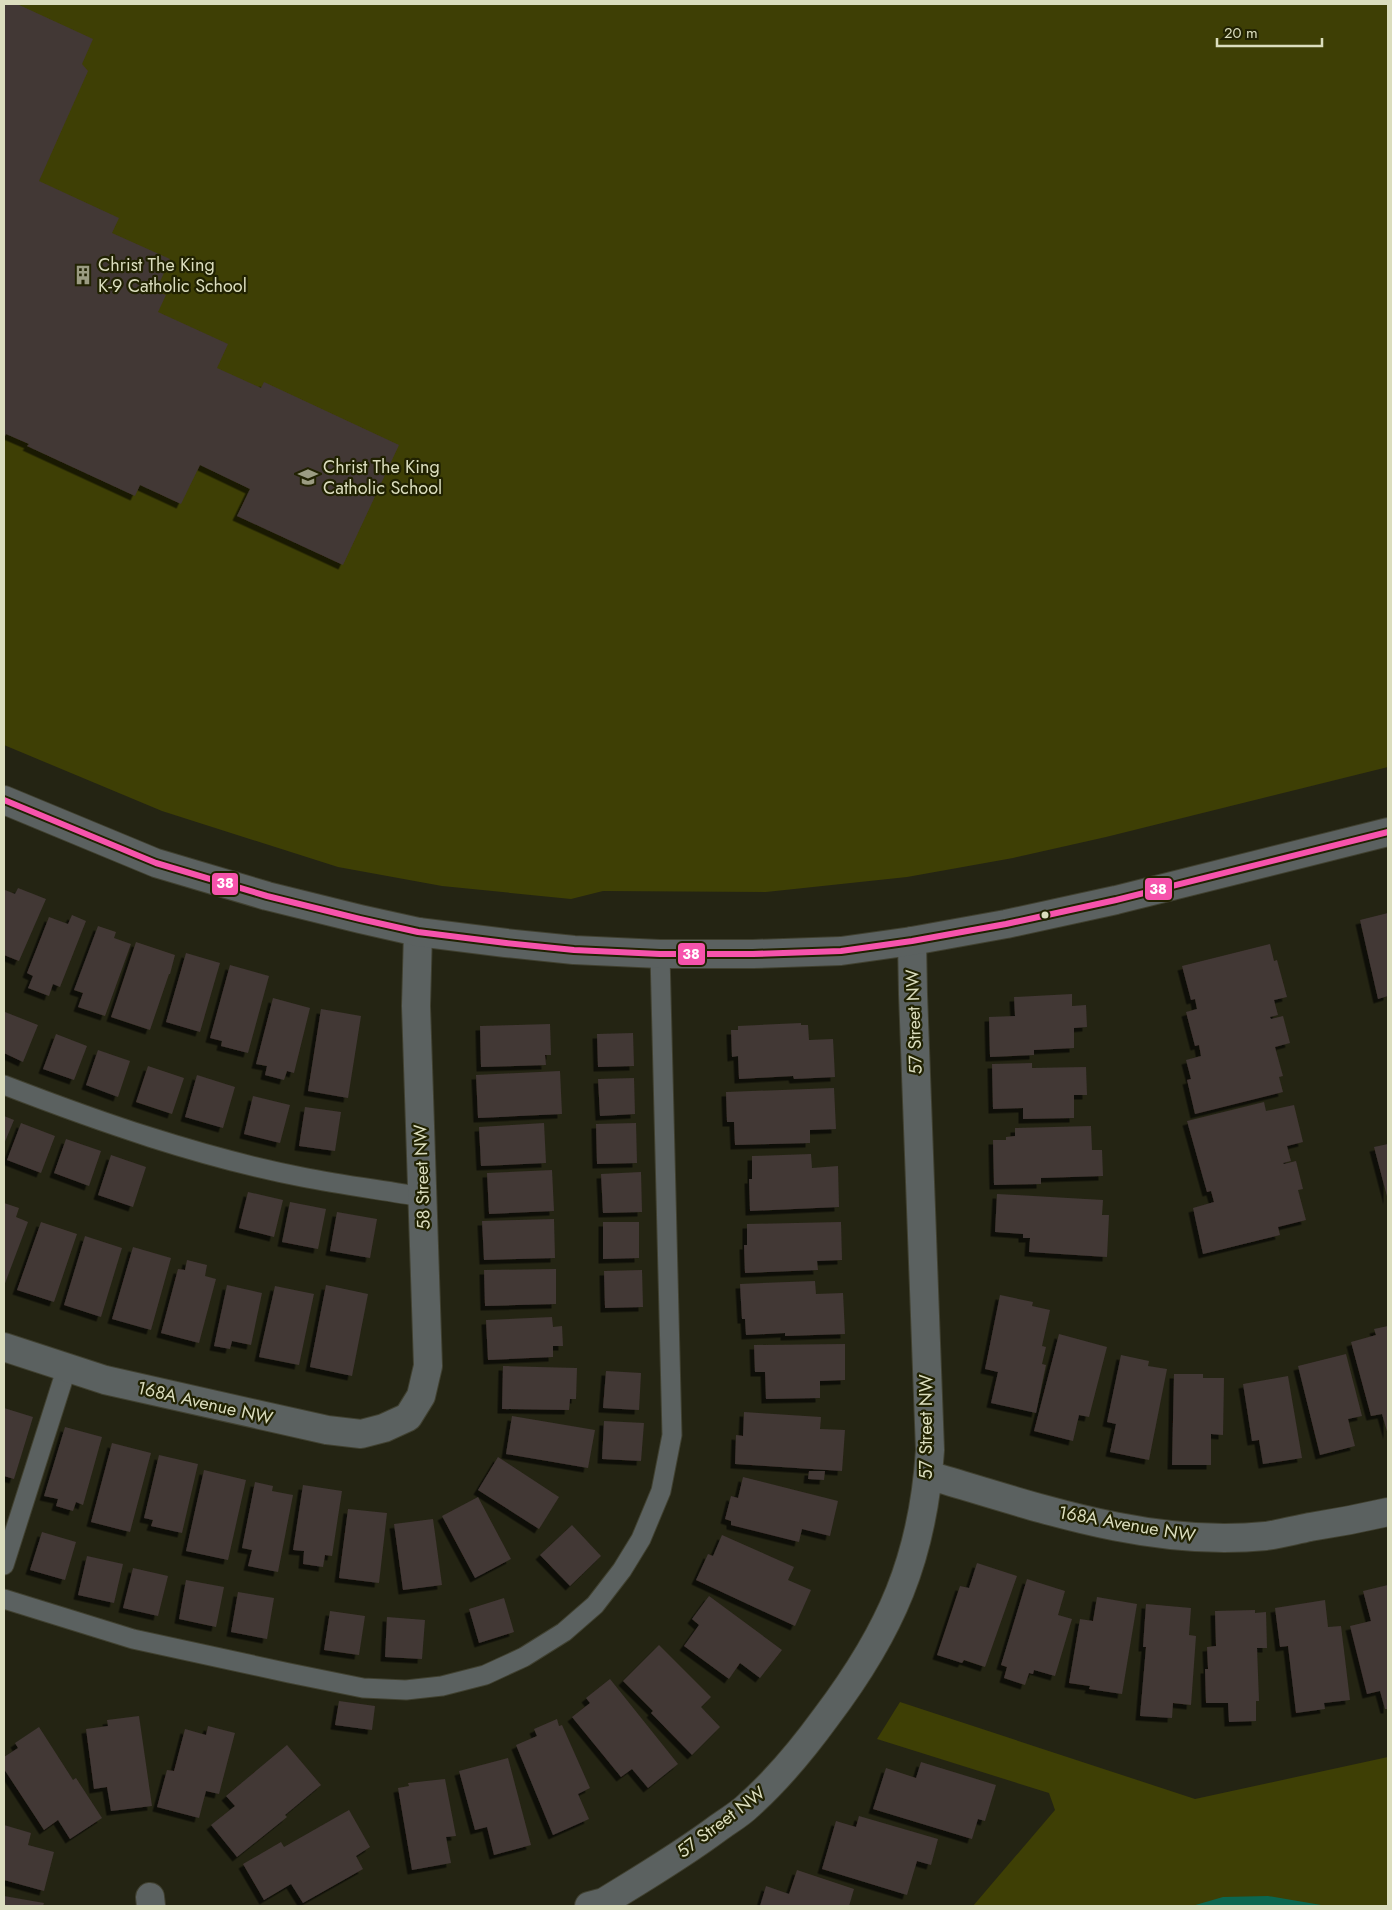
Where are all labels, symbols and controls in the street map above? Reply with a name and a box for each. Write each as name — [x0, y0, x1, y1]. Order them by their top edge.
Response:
scale bar — [1217, 15, 1322, 47]
text: 20 m — [1224, 22, 1258, 44]
place label: Christ The King K-9 Catholic School — [98, 252, 247, 299]
building icon: Christ The King K-9 Catholic School — [72, 264, 94, 286]
place label: Christ The King Catholic School — [323, 454, 442, 501]
school or university icon: Christ The King Catholic School — [297, 466, 319, 488]
line badge: 38 — [211, 872, 239, 896]
text: 38 — [216, 873, 234, 893]
line badge: 38 — [1144, 877, 1173, 901]
text: 38 — [1149, 879, 1167, 899]
unlabelled marker — [1040, 910, 1050, 920]
line badge: 38 — [677, 942, 706, 966]
text: 38 — [682, 944, 700, 964]
street label: 57 Street NW — [899, 969, 929, 1075]
street label: 58 Street NW — [407, 1124, 437, 1230]
street label: 57 Street NW — [913, 1374, 939, 1480]
street label: 168A Avenue NW — [135, 1375, 276, 1431]
street label: 168A Avenue NW — [1057, 1499, 1198, 1549]
street label: 57 Street NW — [671, 1780, 771, 1864]

